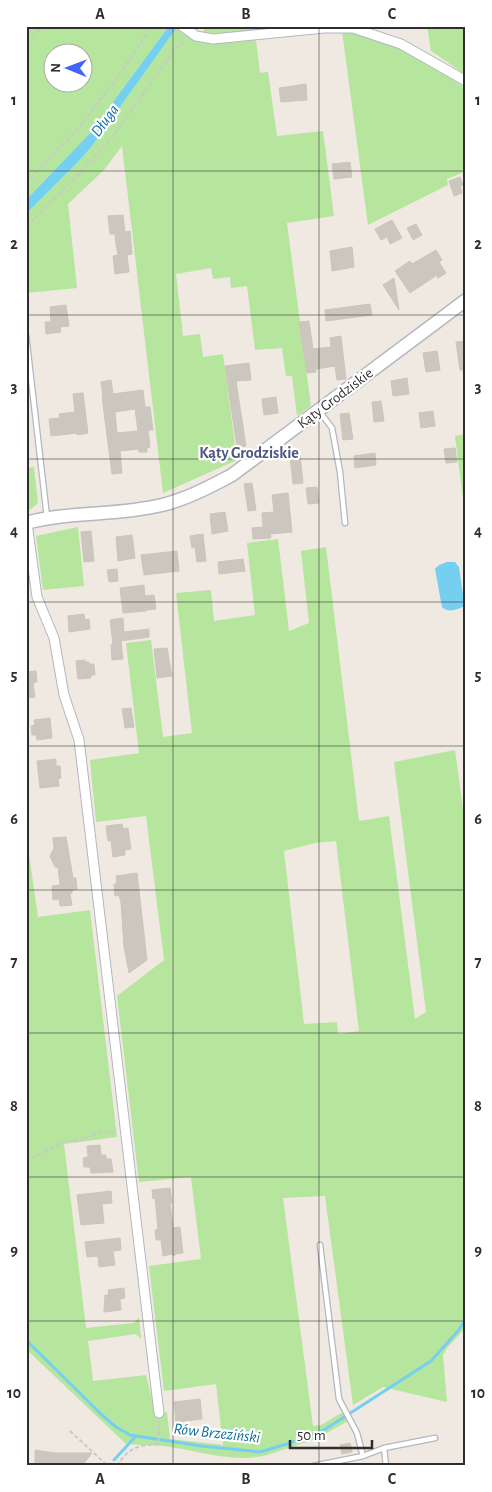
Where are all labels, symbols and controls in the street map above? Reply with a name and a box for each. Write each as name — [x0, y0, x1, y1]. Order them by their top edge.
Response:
text: A — [95, 6, 105, 22]
text: B — [241, 6, 251, 22]
text: C — [388, 6, 397, 22]
north arrow — [42, 42, 92, 92]
text: N — [49, 63, 63, 73]
text: 1 — [11, 92, 17, 108]
text: 1 — [475, 92, 481, 108]
water label: Długa — [88, 102, 122, 140]
text: 2 — [10, 236, 18, 252]
text: 2 — [474, 236, 482, 252]
street label: Kąty Grodziskie — [295, 365, 376, 431]
text: 3 — [11, 379, 18, 395]
text: 3 — [475, 379, 482, 395]
district label: Kąty Grodziskie — [199, 445, 299, 462]
text: 4 — [10, 523, 18, 539]
text: 4 — [474, 523, 482, 539]
text: 5 — [11, 667, 18, 683]
text: 5 — [475, 667, 482, 683]
text: 6 — [10, 811, 18, 827]
text: 6 — [474, 811, 482, 827]
text: 7 — [11, 954, 18, 970]
text: 7 — [475, 954, 482, 970]
text: 8 — [10, 1098, 18, 1114]
text: 8 — [474, 1098, 482, 1114]
text: 9 — [10, 1242, 18, 1258]
text: 9 — [474, 1242, 482, 1258]
text: 10 — [7, 1385, 21, 1401]
text: 10 — [471, 1385, 485, 1401]
scale bar — [290, 1417, 372, 1449]
water label: Rów Brzeziński — [173, 1421, 261, 1446]
text: 50 m — [297, 1428, 326, 1443]
text: A — [95, 1471, 105, 1487]
text: B — [241, 1471, 251, 1487]
text: C — [388, 1471, 397, 1487]

